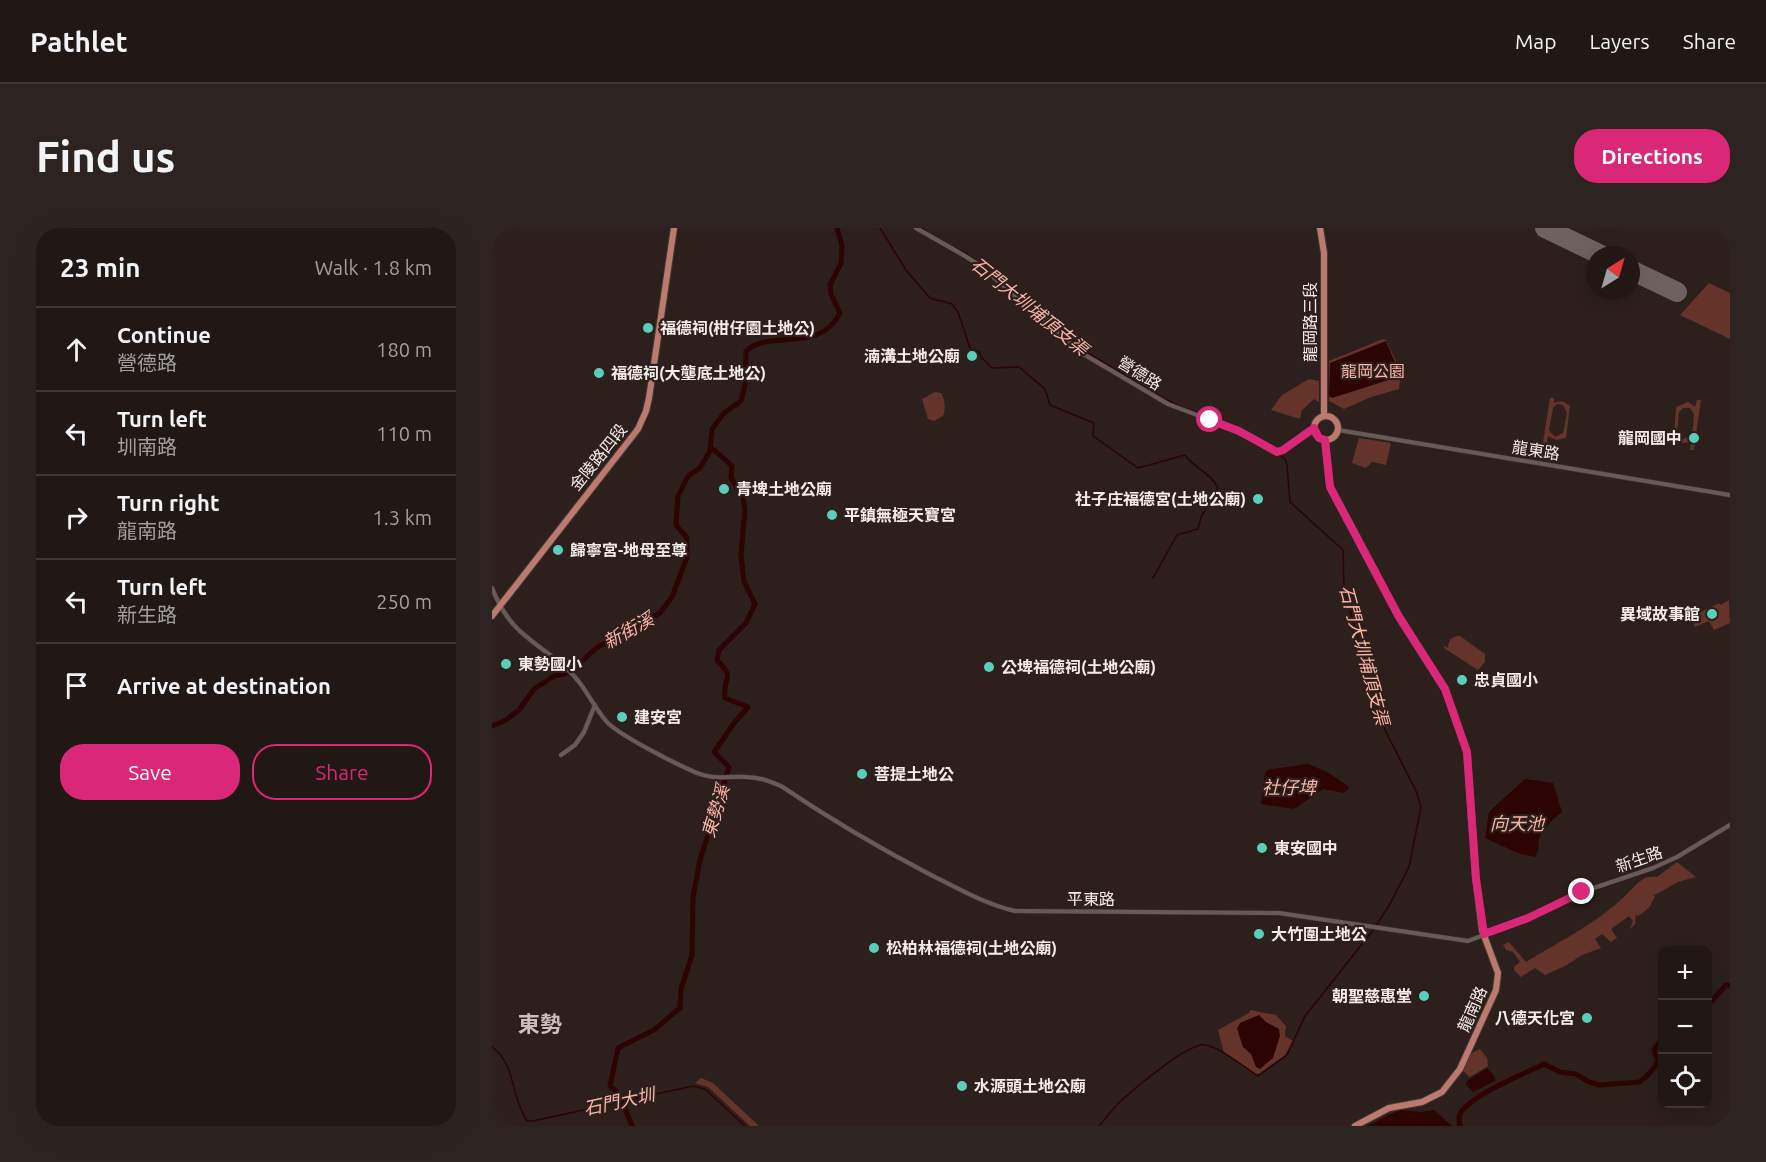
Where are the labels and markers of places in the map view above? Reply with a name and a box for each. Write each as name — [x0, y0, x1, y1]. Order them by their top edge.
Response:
place label: 福德祠(柑仔園土地公) — [660, 319, 815, 338]
marker: 福德祠(柑仔園土地公) — [641, 321, 655, 335]
place label: 湳溝土地公廟 — [864, 347, 960, 365]
marker: 湳溝土地公廟 — [965, 349, 979, 363]
place label: 福德祠(大壟底土地公) — [611, 364, 766, 383]
marker: 福德祠(大壟底土地公) — [592, 366, 606, 380]
place label: 龍岡國中 — [1618, 429, 1682, 447]
marker: 龍岡國中 — [1687, 431, 1701, 445]
place label: 青埤土地公廟 — [736, 480, 832, 498]
marker: 青埤土地公廟 — [717, 482, 731, 496]
place label: 社子庄福德宮(土地公廟) — [1075, 490, 1246, 509]
marker: 社子庄福德宮(土地公廟) — [1251, 492, 1265, 506]
place label: 平鎮無極天寶宮 — [844, 506, 956, 524]
marker: 平鎮無極天寶宮 — [825, 508, 839, 522]
place label: 歸寧宮-地母至尊 — [570, 541, 687, 559]
marker: 歸寧宮-地母至尊 — [551, 543, 565, 557]
place label: 異域故事館 — [1620, 605, 1700, 623]
marker: 異域故事館 — [1705, 607, 1719, 621]
place label: 東勢國小 — [518, 655, 582, 673]
marker: 東勢國小 — [499, 657, 513, 671]
place label: 公埤福德祠(土地公廟) — [1001, 658, 1156, 677]
marker: 公埤福德祠(土地公廟) — [982, 660, 996, 674]
place label: 忠貞國小 — [1474, 671, 1538, 689]
marker: 忠貞國小 — [1455, 673, 1469, 687]
place label: 建安宮 — [634, 708, 682, 726]
marker: 建安宮 — [615, 710, 629, 724]
place label: 菩提土地公 — [874, 765, 954, 783]
marker: 菩提土地公 — [855, 767, 869, 781]
place label: 東安國中 — [1274, 839, 1338, 857]
marker: 東安國中 — [1255, 841, 1269, 855]
place label: 大竹圍土地公 — [1271, 925, 1367, 943]
marker: 大竹圍土地公 — [1252, 927, 1266, 941]
place label: 松柏林福德祠(土地公廟) — [886, 939, 1057, 958]
marker: 松柏林福德祠(土地公廟) — [867, 941, 881, 955]
place label: 朝聖慈惠堂 — [1332, 987, 1412, 1005]
marker: 朝聖慈惠堂 — [1417, 989, 1431, 1003]
place label: 八德天化宮 — [1495, 1009, 1575, 1027]
marker: 八德天化宮 — [1580, 1011, 1594, 1025]
place label: 水源頭土地公廟 — [974, 1077, 1086, 1095]
marker: 水源頭土地公廟 — [955, 1079, 969, 1093]

